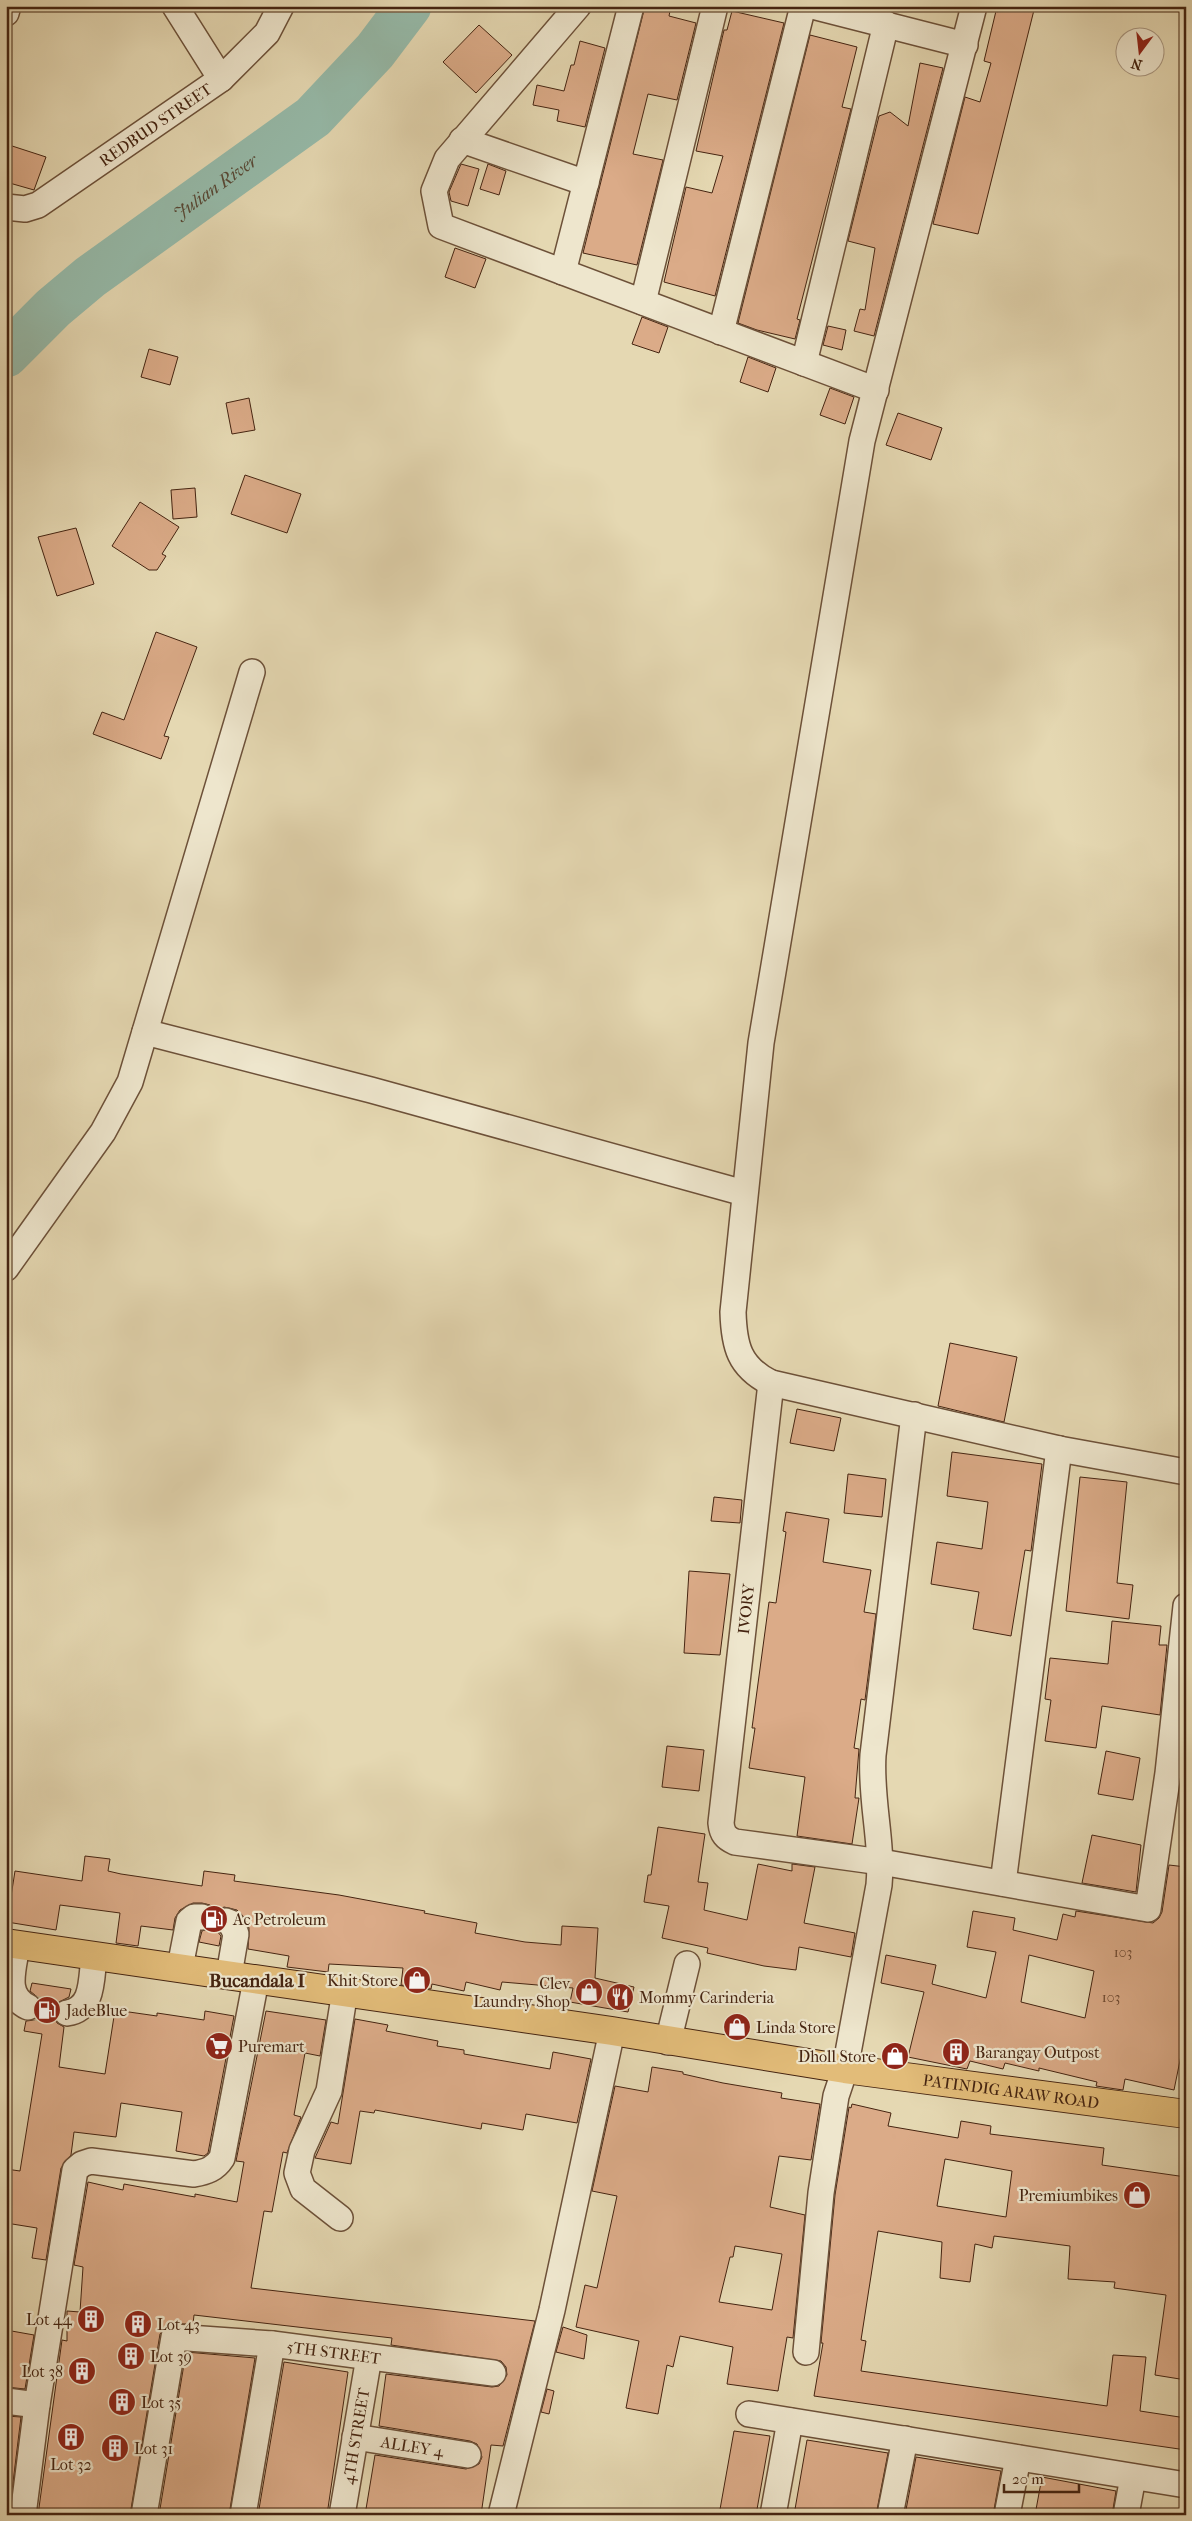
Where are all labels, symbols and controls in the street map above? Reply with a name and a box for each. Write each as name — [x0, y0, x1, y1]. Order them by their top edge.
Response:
north arrow — [1114, 28, 1164, 78]
text: N — [1129, 54, 1144, 74]
street label: REDBUD STREET — [95, 79, 215, 170]
water label: Julian River — [169, 149, 263, 224]
street label: IVORY — [734, 1582, 758, 1635]
fuel station icon: Ac Petroleum — [199, 1904, 229, 1934]
place label: Ac Petroleum — [232, 1910, 327, 1929]
house number: 103 — [1114, 1944, 1132, 1961]
shop icon: Khit Store — [402, 1965, 432, 1995]
district label: Bucandala I — [209, 1970, 305, 1992]
place label: Khit Store — [327, 1971, 398, 1990]
place label: Clev Laundry Shop — [473, 1974, 571, 2011]
shop icon: Clev Laundry Shop — [574, 1977, 604, 2007]
restaurant icon: Mommy Carinderia — [605, 1982, 635, 2012]
place label: Mommy Carinderia — [639, 1988, 775, 2007]
house number: 103 — [1102, 1989, 1120, 2006]
fuel station icon: JadeBlue — [32, 1995, 62, 2025]
place label: JadeBlue — [64, 2001, 127, 2020]
shop icon: Linda Store — [722, 2012, 752, 2042]
place label: Linda Store — [756, 2018, 836, 2037]
supermarket icon: Puremart — [204, 2031, 234, 2061]
place label: Puremart — [238, 2037, 305, 2056]
building icon: Barangay Outpost — [941, 2037, 971, 2067]
shop icon: Dholl Store — [880, 2041, 910, 2071]
place label: Barangay Outpost — [975, 2043, 1100, 2062]
place label: Dholl Store — [798, 2047, 876, 2066]
street label: PATINDIG ARAW ROAD — [922, 2070, 1100, 2112]
shop icon: Premiumbikes — [1122, 2180, 1152, 2210]
place label: Premiumbikes — [1019, 2186, 1118, 2205]
building icon: Lot 44 — [76, 2304, 106, 2334]
building icon: Lot 43 — [123, 2309, 153, 2339]
place label: Lot 44 — [26, 2310, 73, 2329]
place label: Lot 43 — [157, 2315, 200, 2334]
street label: 5TH STREET — [285, 2337, 382, 2368]
building icon: Lot 39 — [116, 2341, 146, 2371]
place label: Lot 39 — [150, 2347, 192, 2366]
building icon: Lot 38 — [67, 2356, 97, 2386]
place label: Lot 38 — [21, 2362, 63, 2381]
street label: 4TH STREET — [338, 2386, 373, 2486]
building icon: Lot 35 — [107, 2387, 137, 2417]
place label: Lot 35 — [141, 2393, 181, 2412]
building icon: Lot 32 — [56, 2422, 86, 2452]
street label: ALLEY 4 — [379, 2432, 446, 2461]
building icon: Lot 31 — [100, 2433, 130, 2463]
place label: Lot 31 — [134, 2439, 173, 2458]
place label: Lot 32 — [50, 2455, 92, 2474]
scale bar — [1004, 2461, 1080, 2493]
text: 20 m — [1012, 2470, 1044, 2488]

